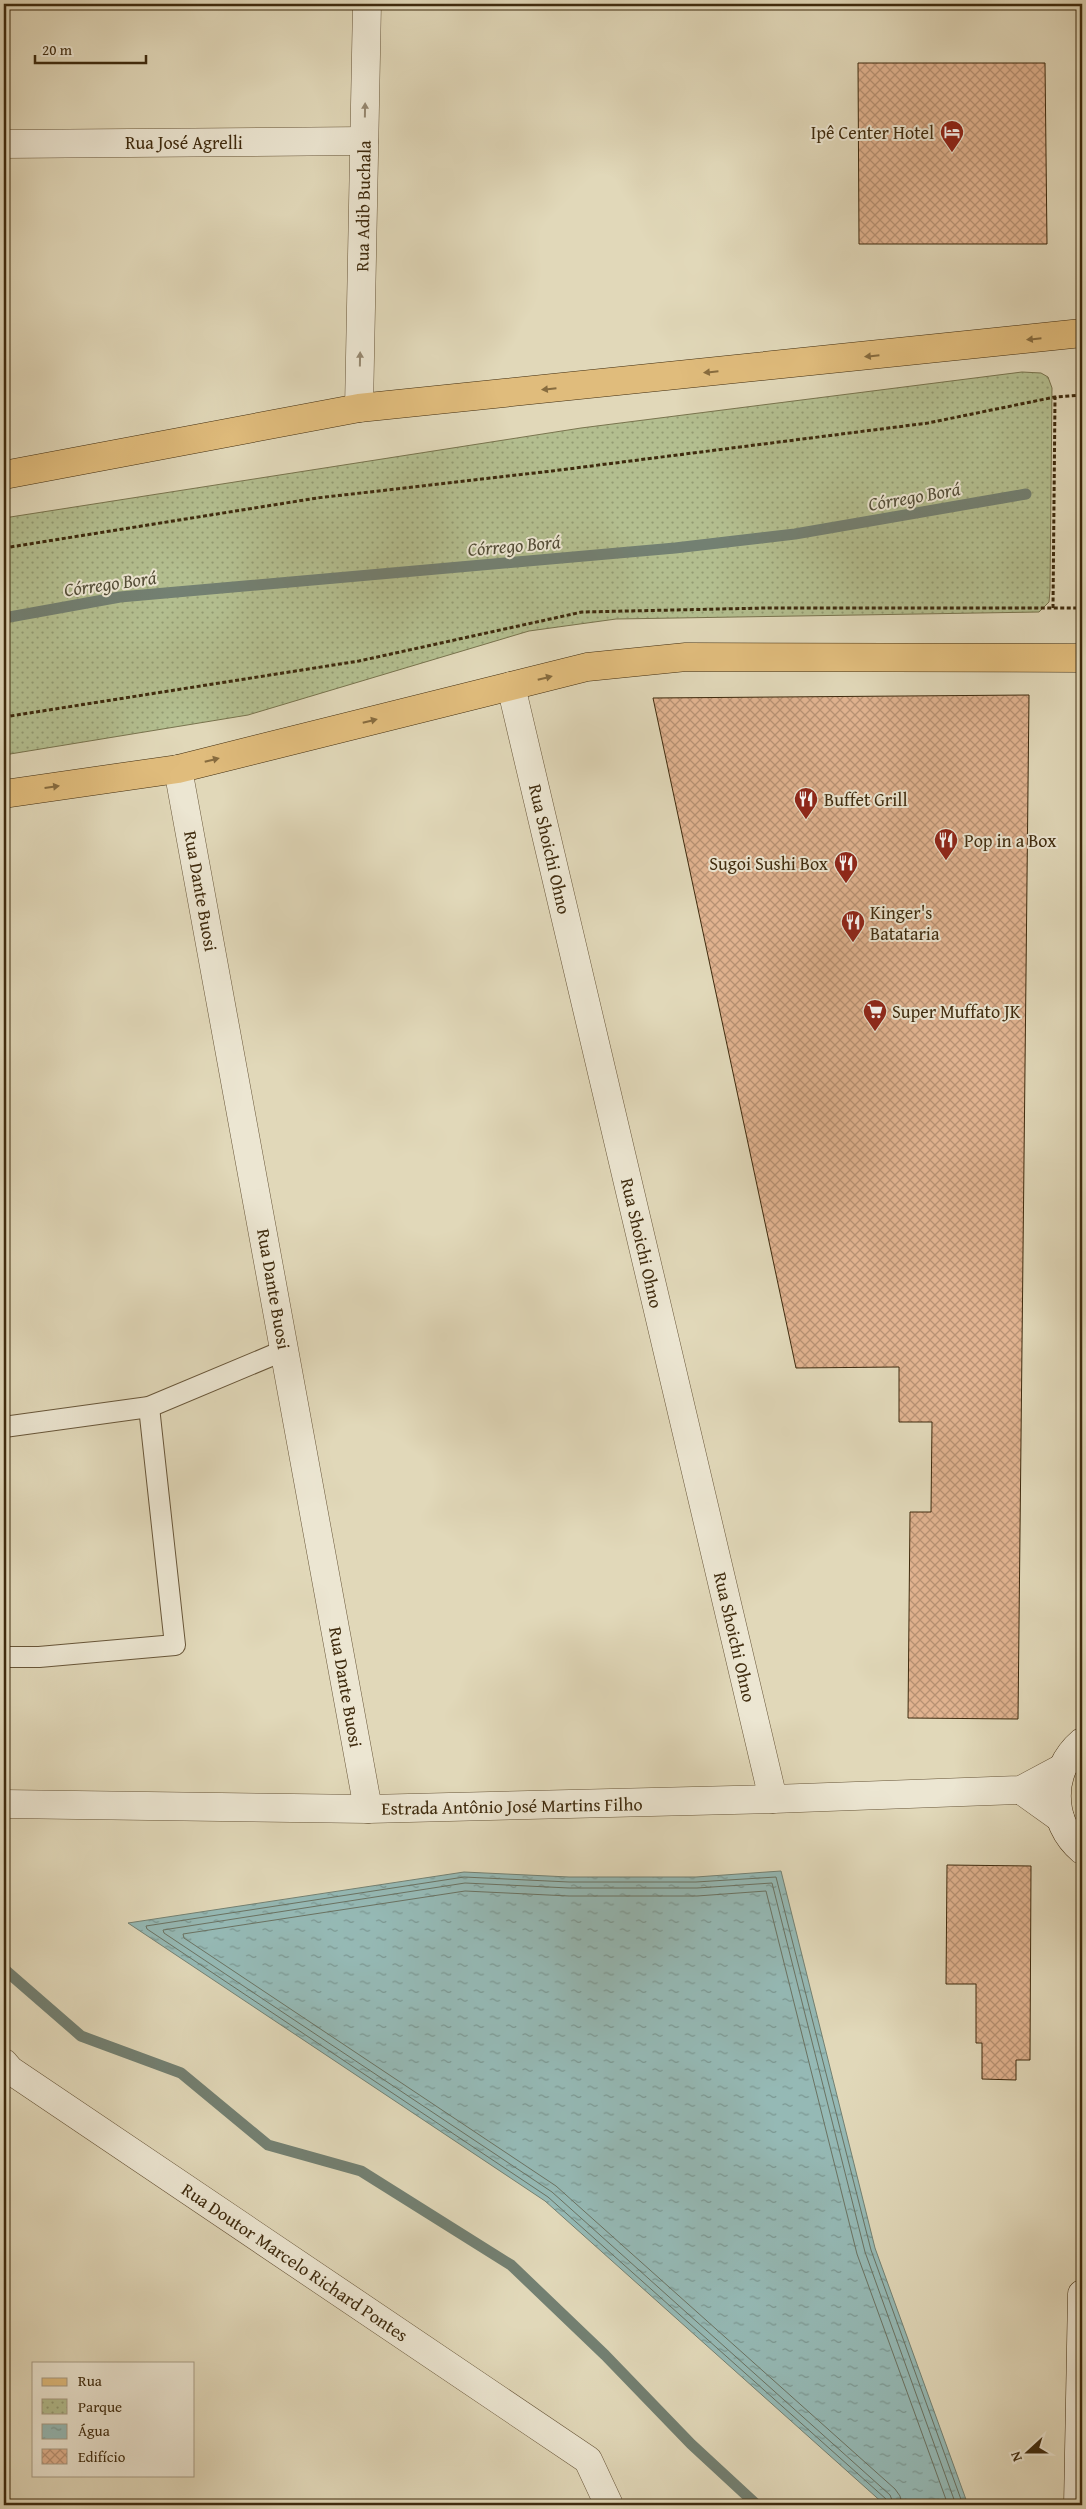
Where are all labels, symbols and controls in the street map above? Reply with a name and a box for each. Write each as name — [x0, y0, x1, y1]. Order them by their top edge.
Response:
scale bar — [35, 32, 146, 64]
text: 20 m — [42, 39, 73, 60]
one-way arrow — [361, 101, 369, 117]
place label: Ipê Center Hotel — [811, 119, 934, 146]
hotel icon: Ipê Center Hotel — [939, 119, 965, 153]
street label: Rua José Agrelli — [125, 129, 243, 156]
street label: Rua Adib Buchala — [348, 140, 378, 272]
one-way arrow — [1025, 335, 1041, 343]
one-way arrow — [356, 351, 364, 367]
one-way arrow — [864, 352, 880, 360]
one-way arrow — [702, 369, 718, 377]
one-way arrow — [541, 385, 557, 393]
water label: Córrego Borá — [866, 474, 963, 518]
water label: Córrego Borá — [466, 527, 562, 563]
water label: Córrego Borá — [62, 563, 158, 603]
one-way arrow — [537, 674, 552, 682]
one-way arrow — [362, 717, 377, 725]
one-way arrow — [205, 756, 220, 764]
street label: Rua Shoichi Ohno — [522, 781, 578, 917]
one-way arrow — [44, 783, 60, 791]
restaurant icon: Buffet Grill — [793, 786, 819, 820]
place label: Buffet Grill — [824, 786, 907, 813]
restaurant icon: Pop in a Box — [933, 827, 959, 861]
place label: Pop in a Box — [964, 827, 1057, 854]
street label: Rua Dante Buosi — [177, 828, 225, 954]
place label: Sugoi Sushi Box — [709, 850, 829, 877]
restaurant icon: Sugoi Sushi Box — [833, 850, 859, 884]
place label: Kinger's Batataria — [870, 899, 940, 947]
restaurant icon: Kinger's Batataria — [840, 909, 866, 943]
supermarket icon: Super Muffato JK — [862, 998, 888, 1032]
place label: Super Muffato JK — [892, 998, 1021, 1025]
street label: Rua Shoichi Ohno — [614, 1175, 670, 1311]
street label: Rua Dante Buosi — [250, 1226, 298, 1352]
street label: Rua Shoichi Ohno — [707, 1569, 763, 1705]
street label: Rua Dante Buosi — [322, 1624, 370, 1750]
street label: Estrada Antônio José Martins Filho — [381, 1790, 643, 1822]
street label: Rua Doutor Marcelo Richard Pontes — [176, 2176, 414, 2348]
legend — [32, 2362, 195, 2476]
text: Rua — [78, 2370, 102, 2391]
text: Parque — [78, 2396, 122, 2417]
text: Água — [78, 2420, 110, 2441]
north arrow — [1004, 2426, 1054, 2476]
text: Edifício — [78, 2446, 126, 2467]
text: N — [1005, 2448, 1027, 2465]

